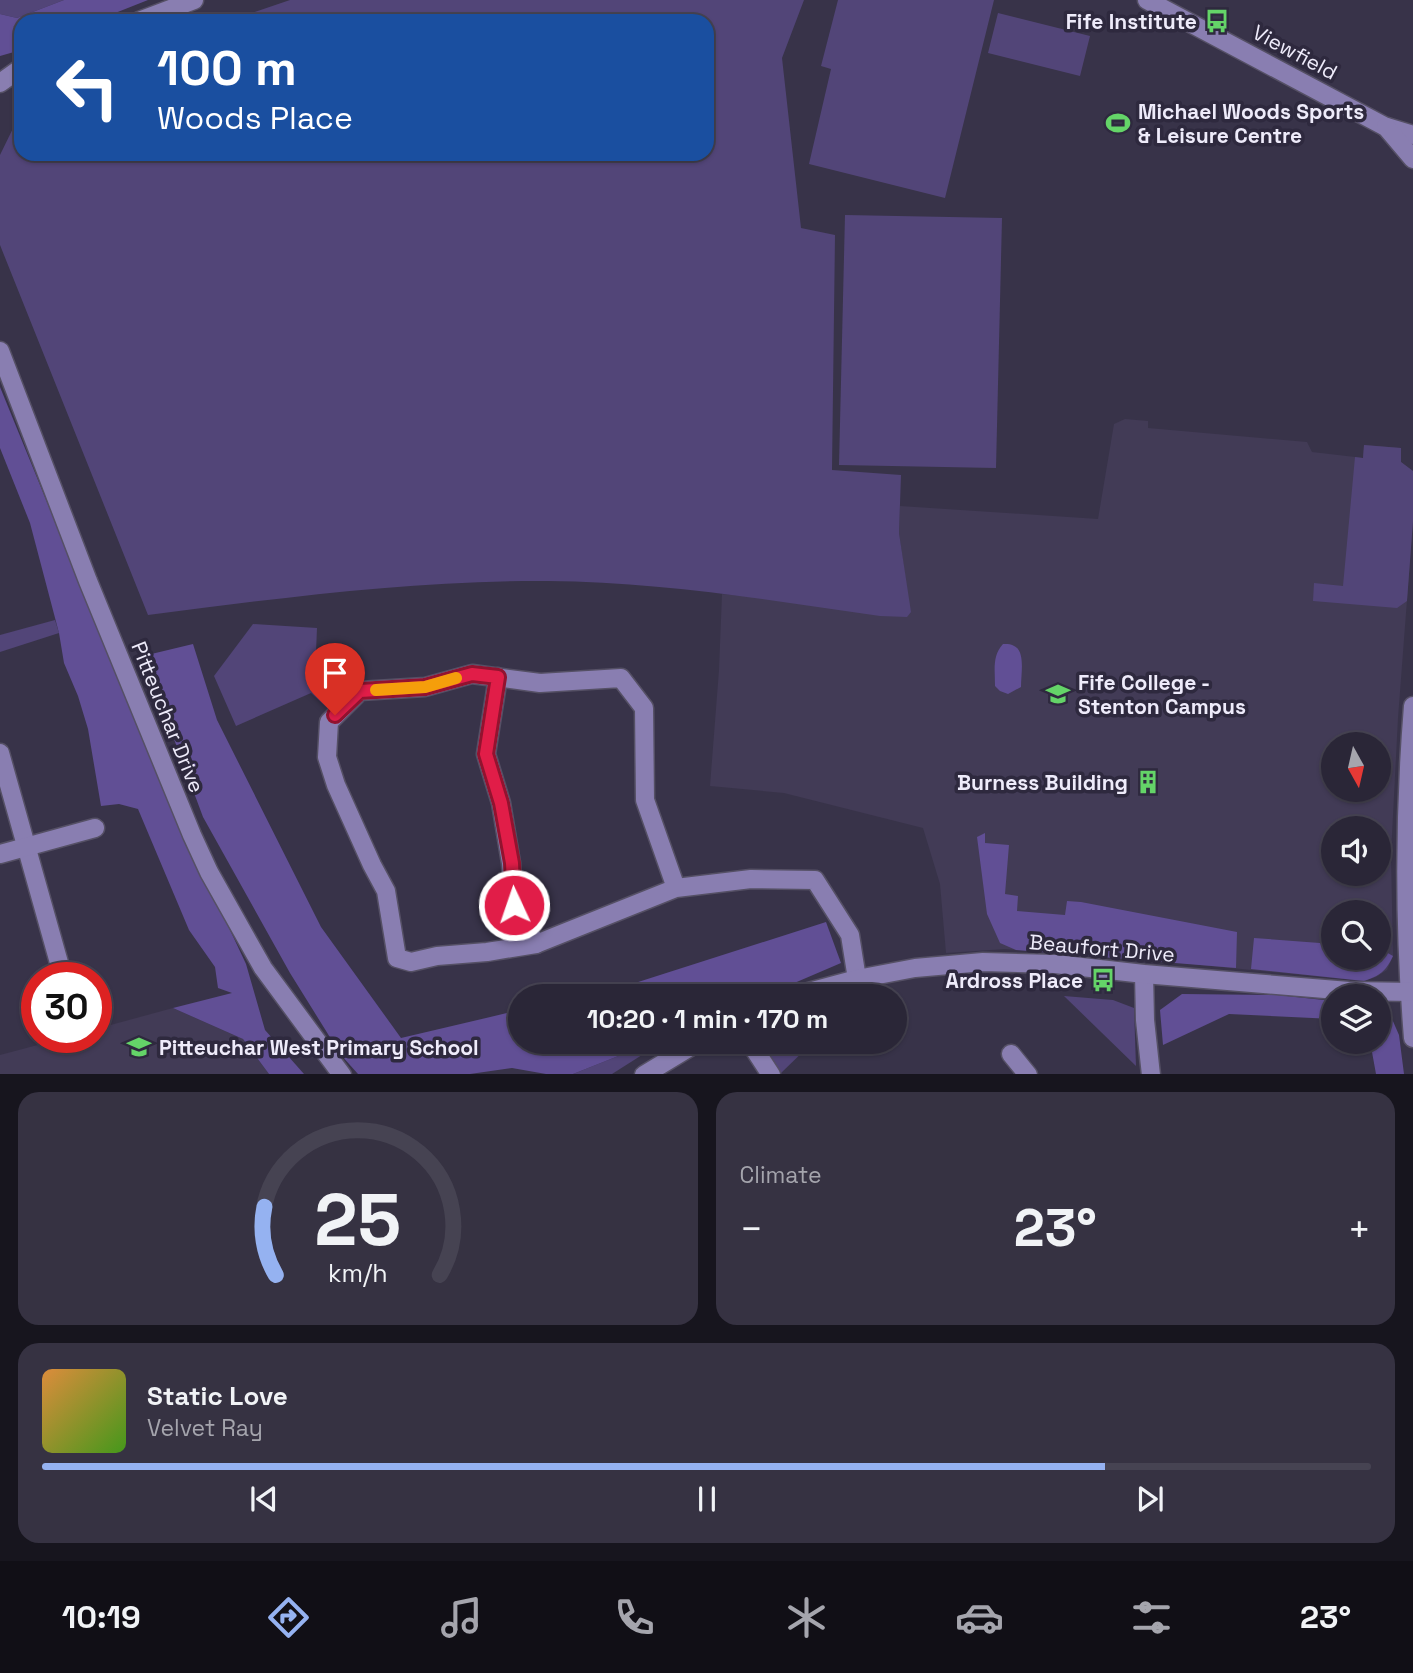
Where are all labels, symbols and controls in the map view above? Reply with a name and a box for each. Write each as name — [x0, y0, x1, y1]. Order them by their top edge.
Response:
bus stop icon: Fife Institute — [1203, 7, 1231, 35]
place label: Fife Institute — [1066, 8, 1197, 35]
street label: Viewfield — [1248, 18, 1342, 86]
text: 100 m — [157, 37, 297, 99]
icon: left — [42, 42, 133, 133]
text: Woods Place — [157, 98, 353, 138]
place label: Michael Woods Sports & Leisure Centre — [1138, 98, 1364, 149]
sports icon: Michael Woods Sports & Leisure Centre — [1104, 109, 1132, 137]
street label: Pitteuchar Drive — [125, 637, 211, 797]
pin — [305, 643, 365, 715]
icon: arrive — [316, 654, 354, 692]
place label: Fife College - Stenton Campus — [1078, 669, 1246, 720]
school or university icon: Fife College - Stenton Campus — [1044, 680, 1072, 708]
north arrow — [1321, 732, 1391, 802]
map controls — [1321, 732, 1391, 1054]
building icon: Burness Building — [1134, 768, 1162, 796]
place label: Burness Building — [957, 769, 1128, 796]
button: sound — [1321, 816, 1391, 886]
position arrow — [477, 868, 551, 942]
button: search — [1321, 900, 1391, 970]
street label: Beaufort Drive — [1028, 928, 1176, 968]
speed limit sign: 30 — [21, 962, 112, 1053]
bus stop icon: Ardross Place — [1089, 966, 1117, 994]
place label: Ardross Place — [946, 967, 1083, 994]
button: layers — [1321, 984, 1391, 1054]
text: 10:20 · 1 min · 170 m — [587, 1002, 828, 1036]
school or university icon: Pitteuchar West Primary School — [125, 1033, 153, 1061]
place label: Pitteuchar West Primary School — [159, 1034, 479, 1061]
text: Climate — [740, 1160, 822, 1190]
text: 25 — [314, 1173, 401, 1266]
text: 23° — [1014, 1195, 1097, 1261]
text: − — [740, 1205, 763, 1253]
text: + — [1347, 1205, 1371, 1253]
text: km/h — [328, 1256, 388, 1288]
text: Static Love — [147, 1379, 288, 1413]
text: Velvet Ray — [147, 1413, 263, 1443]
icon: previous — [245, 1480, 283, 1518]
icon: pause — [688, 1480, 726, 1518]
icon: next — [1131, 1480, 1169, 1518]
icon: directions — [264, 1593, 313, 1642]
icon: music — [437, 1593, 486, 1642]
icon: phone — [610, 1593, 659, 1642]
icon: climate — [782, 1593, 831, 1642]
icon: car — [955, 1593, 1004, 1642]
icon: filters — [1127, 1593, 1176, 1642]
text: 10:19 — [62, 1597, 141, 1637]
text: 23° — [1300, 1597, 1351, 1637]

